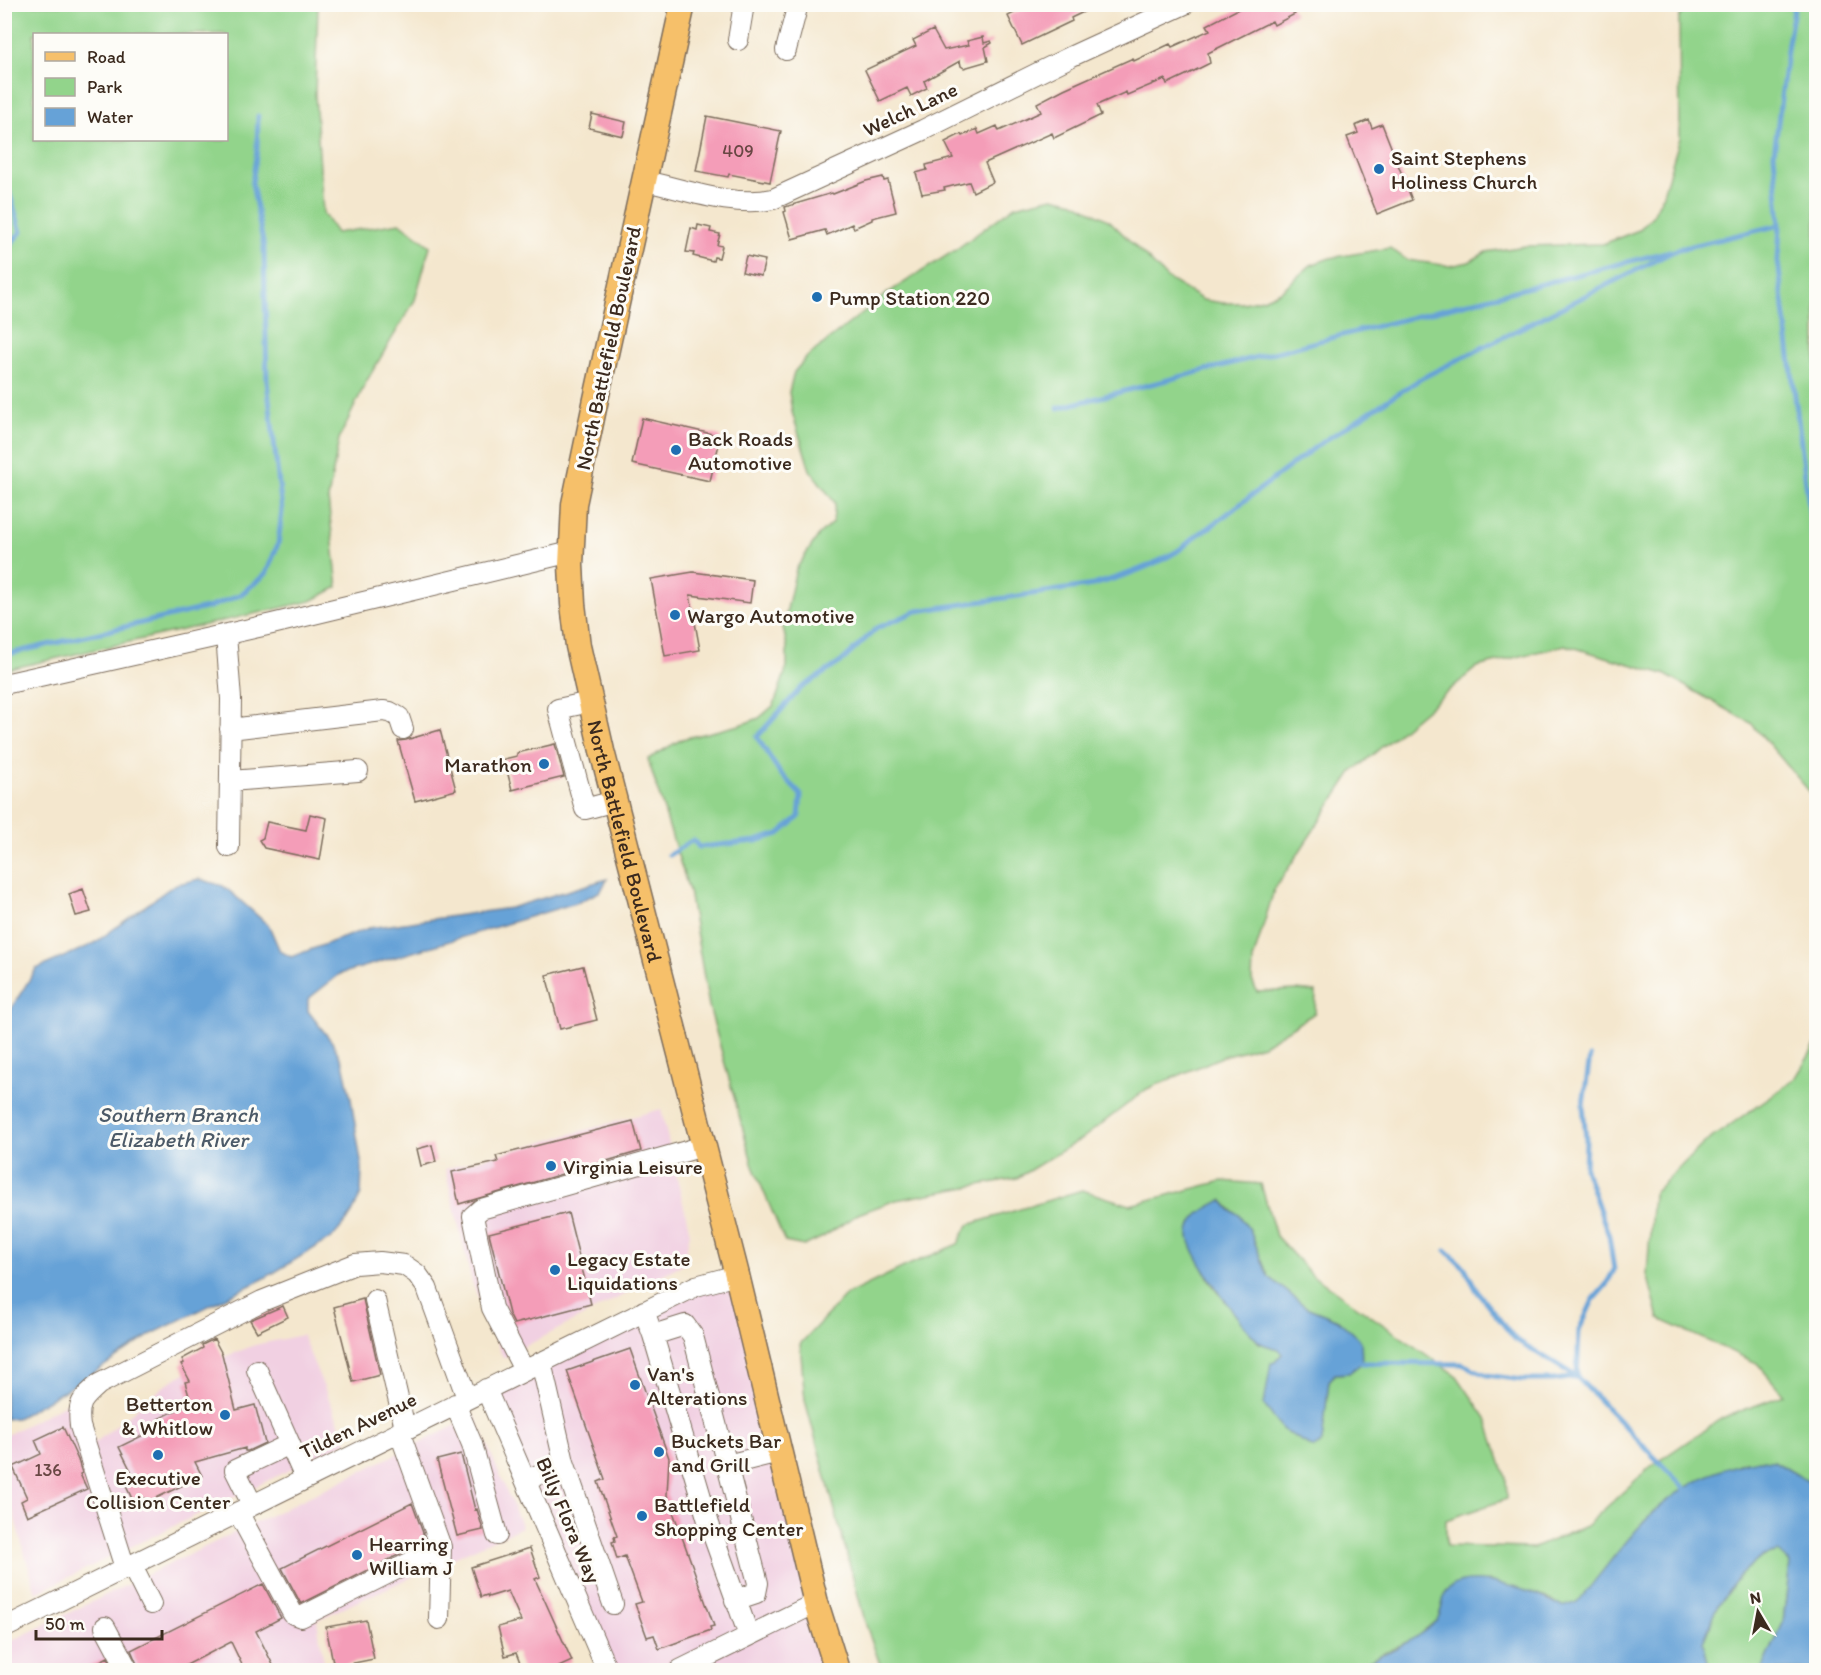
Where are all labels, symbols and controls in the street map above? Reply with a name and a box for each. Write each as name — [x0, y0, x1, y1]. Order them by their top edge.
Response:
legend — [33, 33, 228, 141]
text: Road — [87, 46, 126, 68]
text: Park — [87, 76, 122, 98]
street label: Welch Lane — [859, 76, 961, 142]
text: Water — [87, 106, 133, 128]
house number: 409 — [722, 140, 754, 162]
place label: Saint Stephens Holiness Church — [1391, 145, 1537, 194]
marker: Saint Stephens Holiness Church — [1372, 162, 1386, 176]
street label: North Battlefield Boulevard — [570, 223, 646, 472]
place label: Pump Station 220 — [829, 285, 990, 310]
marker: Pump Station 220 — [810, 290, 824, 304]
place label: Back Roads Automotive — [688, 426, 793, 475]
marker: Back Roads Automotive — [669, 443, 683, 457]
place label: Wargo Automotive — [687, 603, 855, 628]
marker: Wargo Automotive — [668, 608, 682, 622]
street label: North Battlefield Boulevard — [583, 718, 669, 965]
place label: Marathon — [444, 752, 532, 777]
marker: Marathon — [537, 757, 551, 771]
water label: Southern Branch Elizabeth River — [98, 1101, 259, 1153]
place label: Virginia Leisure — [563, 1154, 703, 1179]
marker: Virginia Leisure — [544, 1159, 558, 1173]
place label: Legacy Estate Liquidations — [567, 1246, 691, 1295]
marker: Legacy Estate Liquidations — [548, 1263, 562, 1277]
place label: Van's Alterations — [647, 1361, 748, 1410]
marker: Van's Alterations — [628, 1378, 642, 1392]
street label: Tilden Avenue — [296, 1386, 420, 1464]
place label: Betterton & Whitlow — [121, 1391, 213, 1440]
marker: Betterton & Whitlow — [218, 1408, 232, 1422]
place label: Buckets Bar and Grill — [671, 1428, 781, 1477]
marker: Buckets Bar and Grill — [652, 1445, 666, 1459]
marker: Executive Collision Center — [151, 1448, 165, 1462]
street label: Billy Flora Way — [531, 1453, 607, 1587]
house number: 136 — [34, 1459, 62, 1481]
place label: Executive Collision Center — [86, 1465, 231, 1514]
place label: Battlefield Shopping Center — [654, 1492, 803, 1541]
marker: Battlefield Shopping Center — [635, 1509, 649, 1523]
place label: Hearring William J — [369, 1531, 453, 1580]
marker: Hearring William J — [350, 1548, 364, 1562]
north arrow — [1728, 1582, 1788, 1642]
text: N — [1749, 1587, 1762, 1608]
scale bar — [36, 1603, 162, 1641]
text: 50 m — [45, 1613, 85, 1635]

